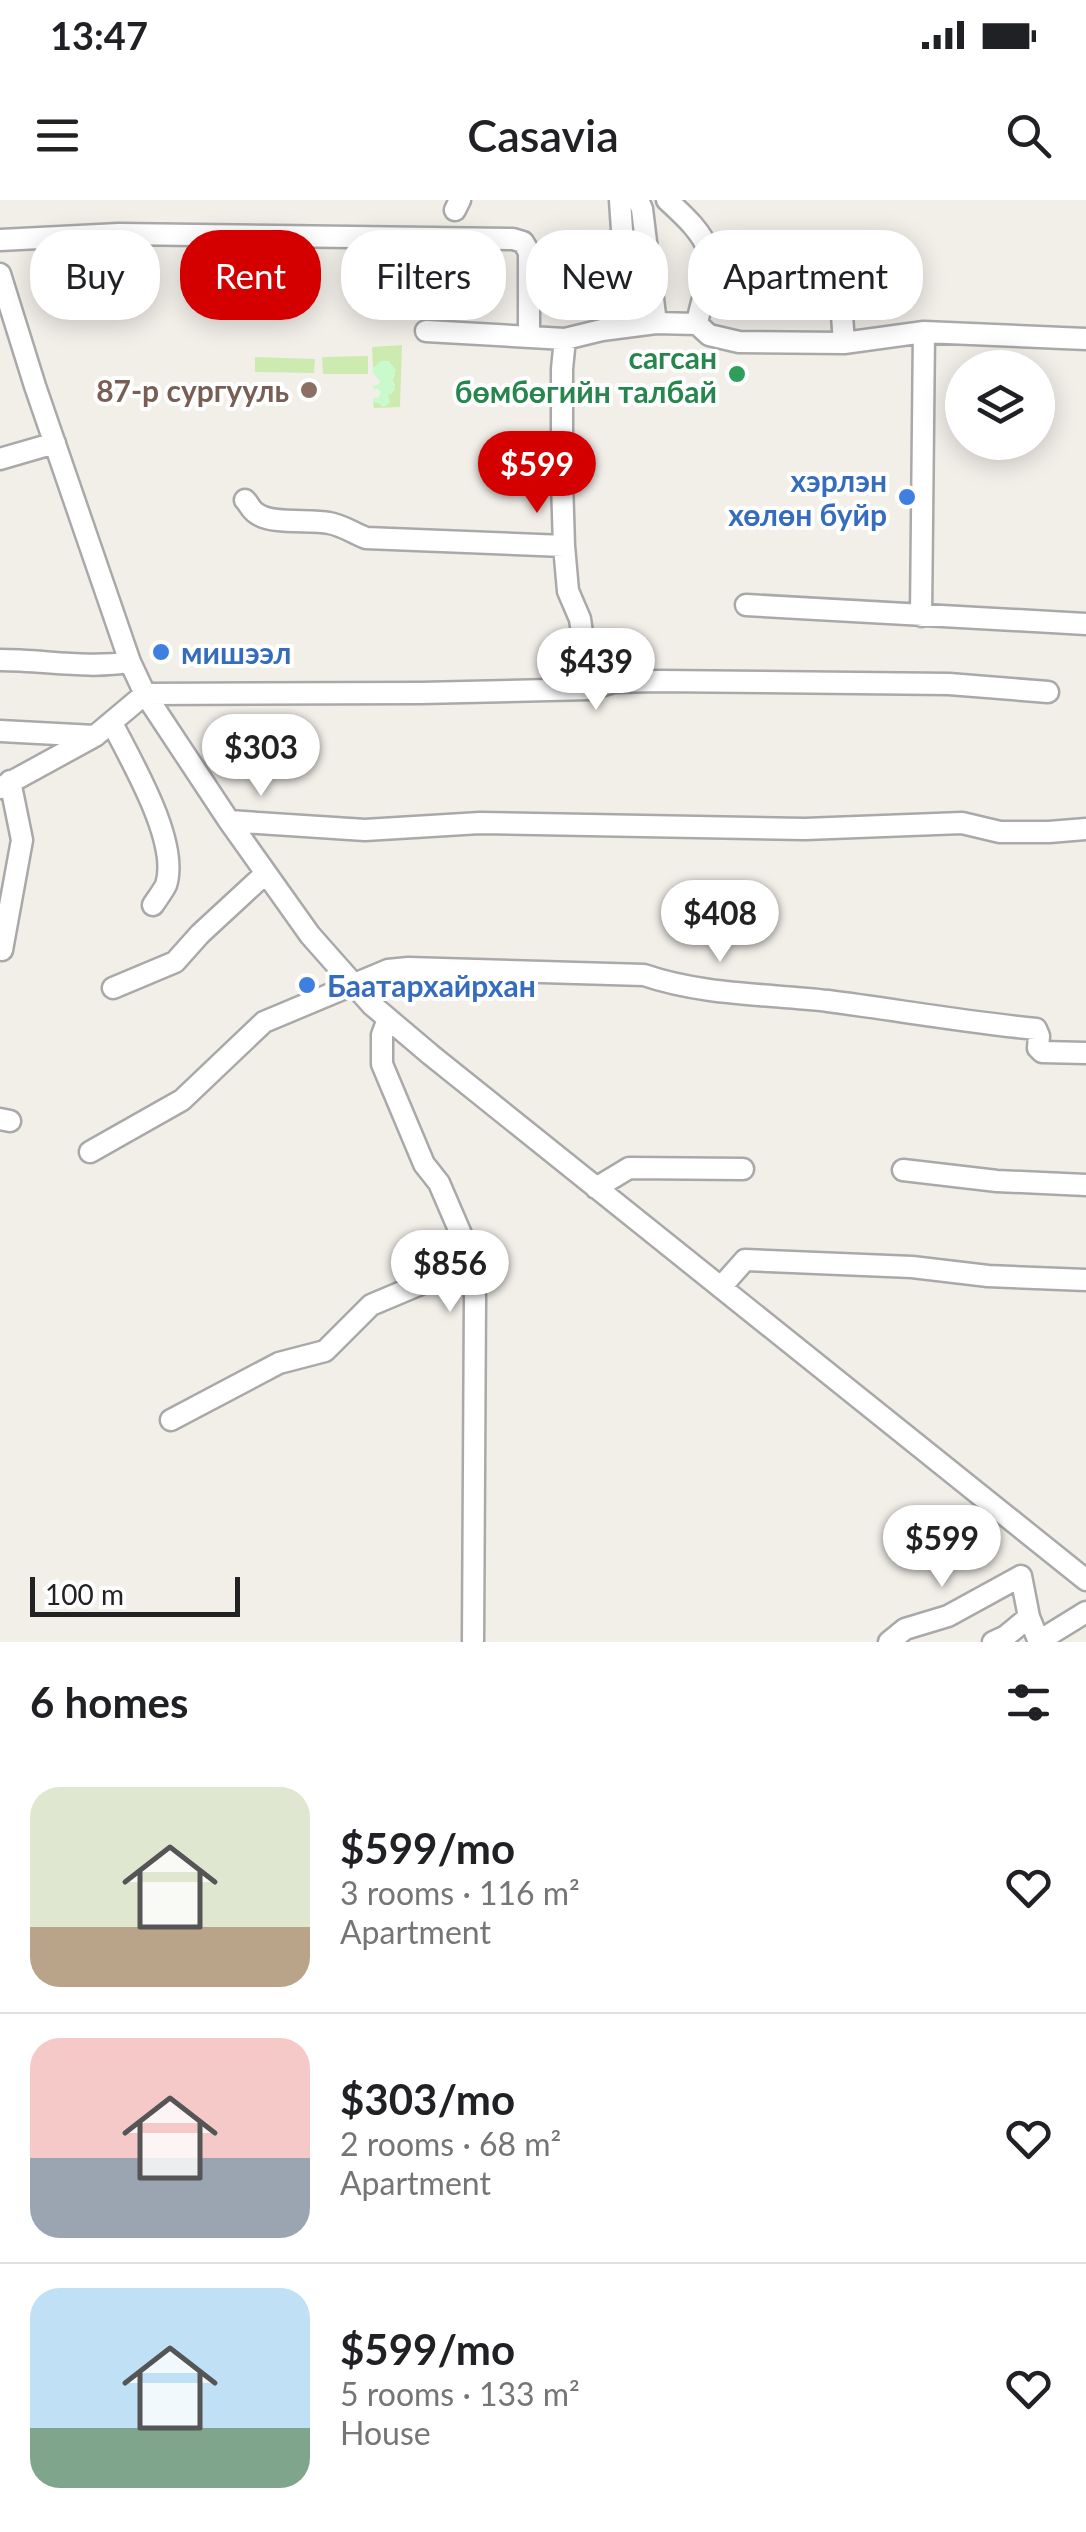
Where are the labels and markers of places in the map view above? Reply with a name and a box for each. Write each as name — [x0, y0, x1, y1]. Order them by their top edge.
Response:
place label: сагсан бөмбөгийн талбай — [455, 339, 717, 409]
marker: сагсан бөмбөгийн талбай — [726, 363, 748, 385]
place label: 87-р сургууль — [96, 372, 289, 408]
marker: 87-р сургууль — [298, 379, 320, 401]
pin: $599 — [478, 431, 596, 516]
place label: хэрлэн хөлөн буйр — [728, 462, 887, 532]
marker: хэрлэн хөлөн буйр — [896, 486, 918, 508]
pin: $439 — [537, 628, 655, 713]
place label: мишээл — [181, 634, 291, 670]
marker: мишээл — [150, 641, 172, 663]
pin: $303 — [202, 714, 320, 799]
pin: $408 — [661, 880, 779, 965]
place label: Баатархайрхан — [327, 967, 536, 1003]
marker: Баатархайрхан — [296, 974, 318, 996]
pin: $856 — [391, 1230, 509, 1315]
pin: $599 — [883, 1505, 1001, 1590]

